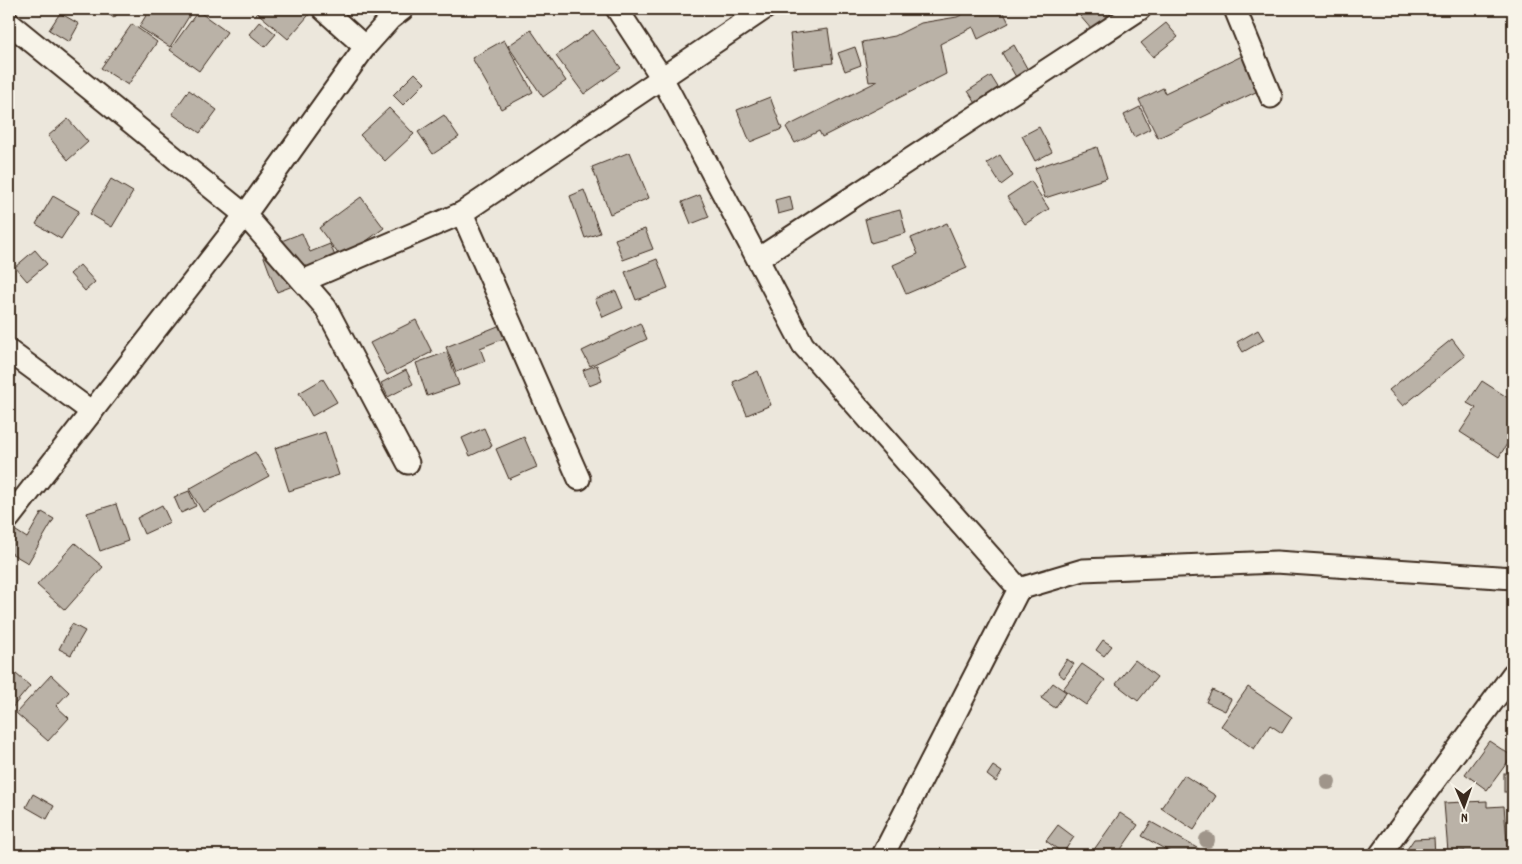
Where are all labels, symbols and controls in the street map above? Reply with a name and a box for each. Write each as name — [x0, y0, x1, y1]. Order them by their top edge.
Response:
north arrow — [1440, 782, 1490, 832]
text: N — [1460, 807, 1468, 827]

